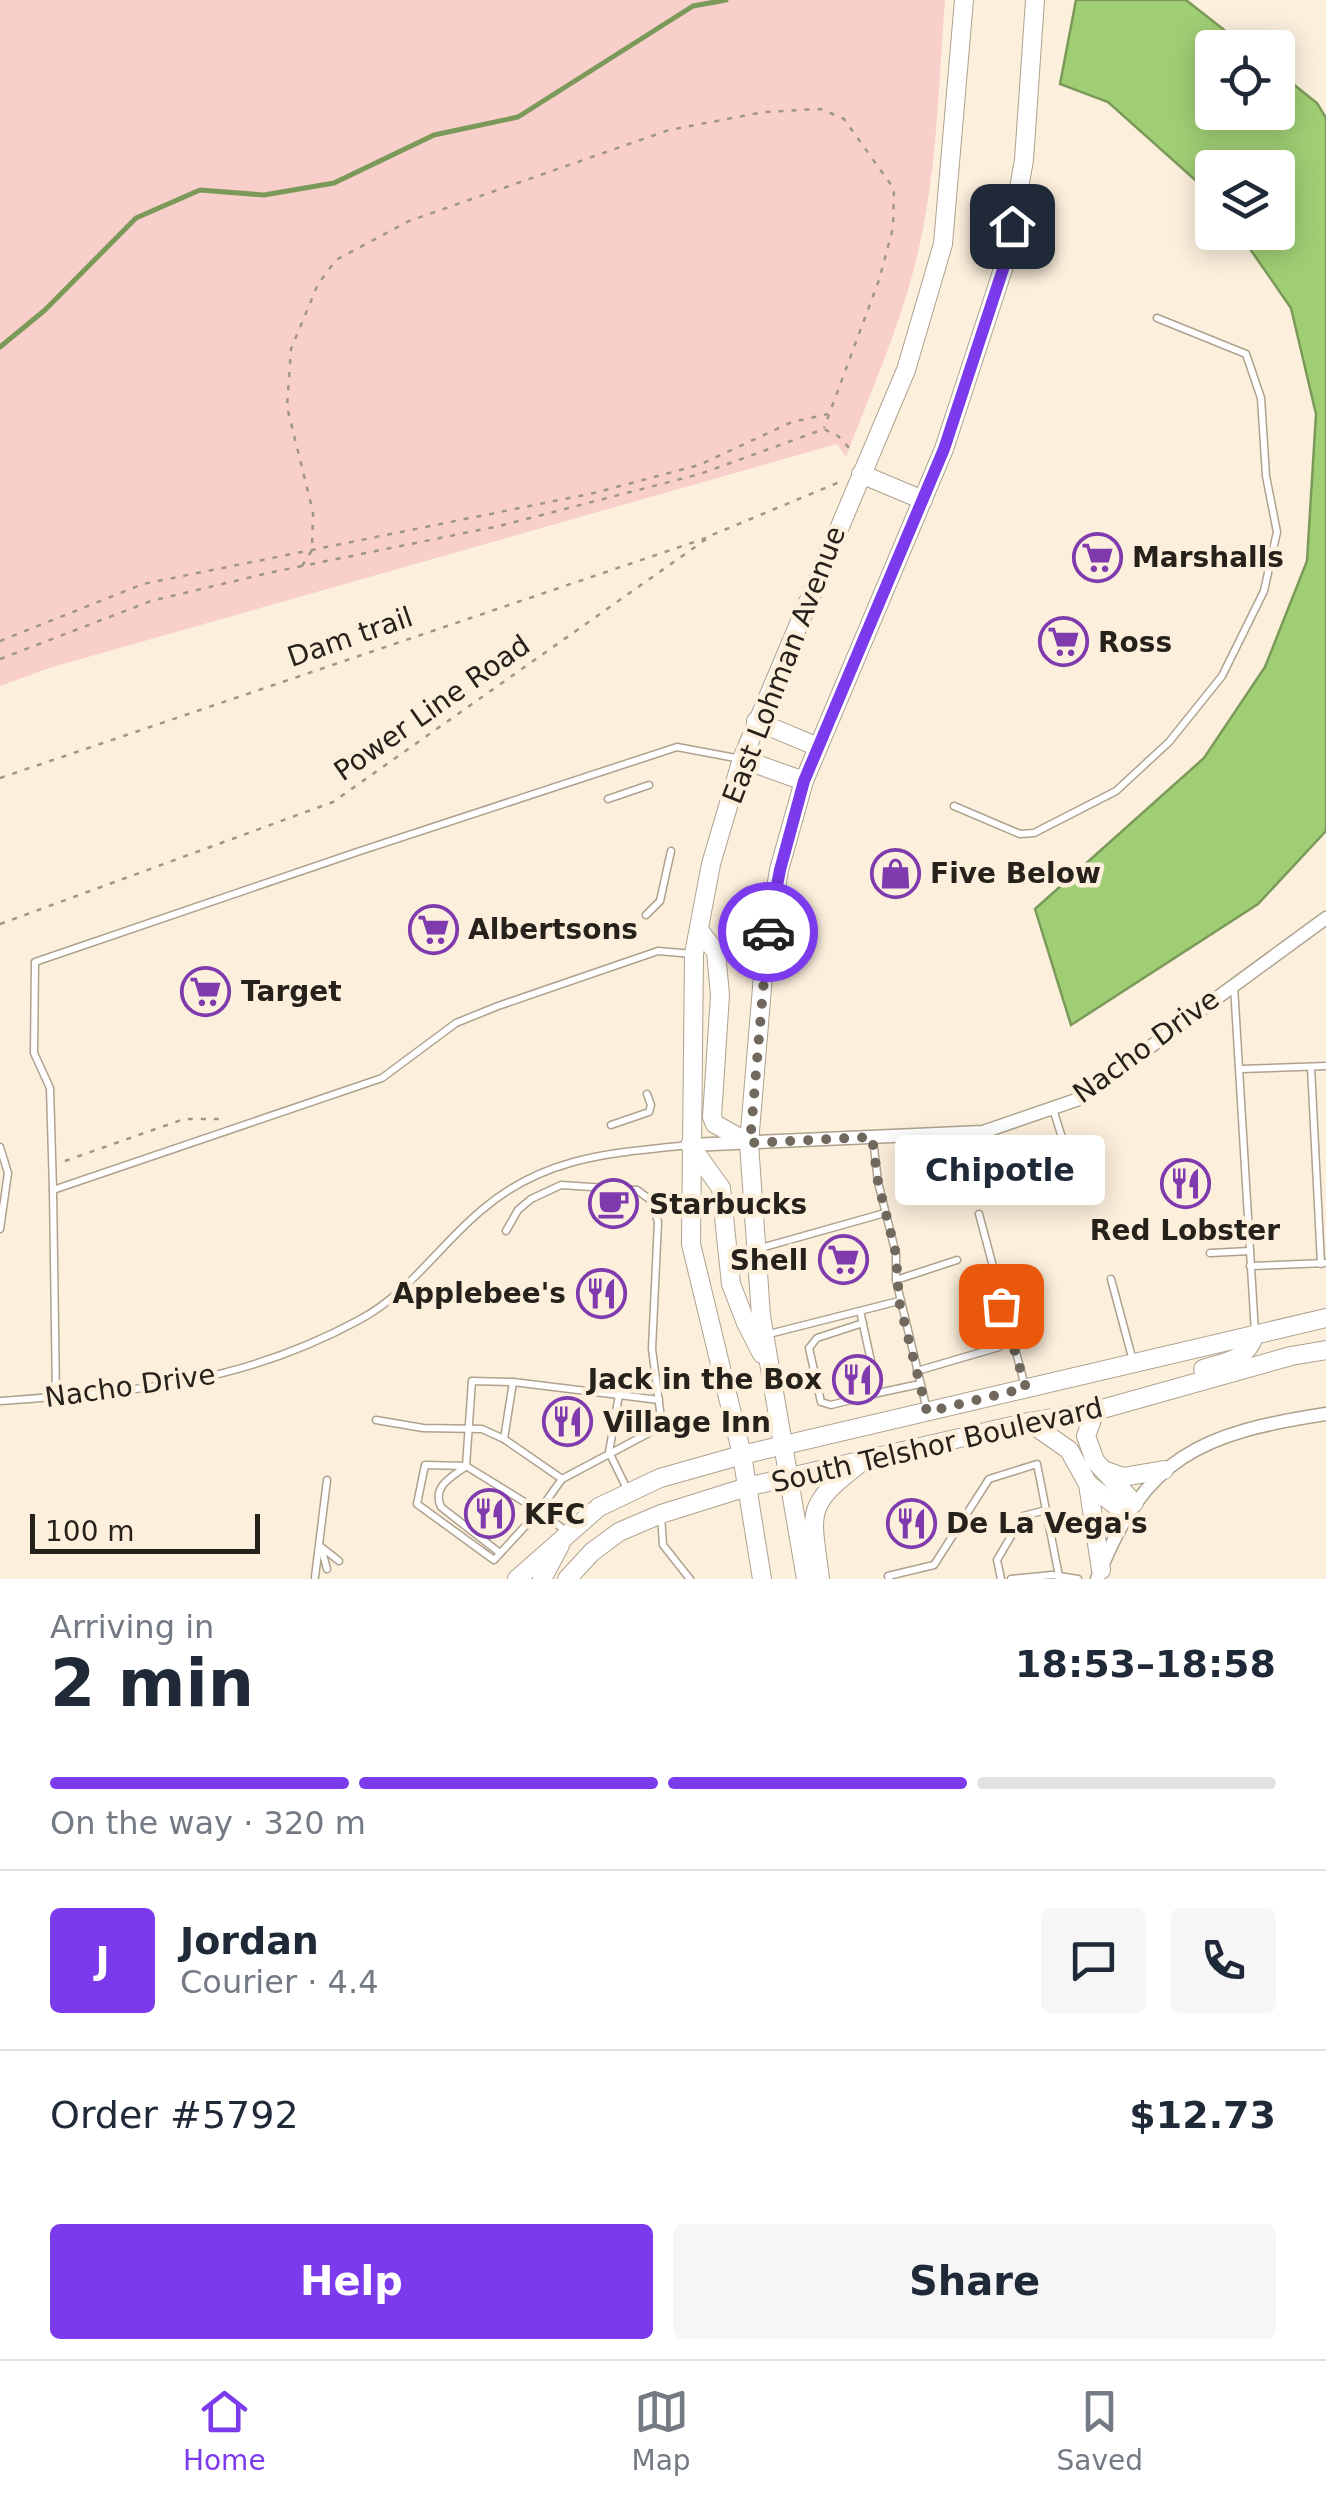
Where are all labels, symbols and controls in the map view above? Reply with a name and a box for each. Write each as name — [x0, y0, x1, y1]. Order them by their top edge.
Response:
map controls — [1195, 30, 1295, 250]
button: locate — [1195, 30, 1295, 130]
button: layers — [1195, 150, 1295, 250]
pin — [970, 184, 1055, 269]
icon: home — [985, 199, 1040, 254]
street label: East Lohman Avenue — [716, 522, 852, 808]
supermarket icon: Marshalls — [1071, 531, 1123, 583]
place label: Marshalls — [1132, 541, 1284, 574]
street label: Dam trail — [283, 600, 417, 674]
supermarket icon: Ross — [1037, 616, 1089, 668]
place label: Ross — [1098, 626, 1172, 659]
street label: Power Line Road — [328, 628, 536, 788]
shop icon: Five Below — [869, 847, 921, 899]
place label: Five Below — [930, 857, 1101, 890]
courier — [718, 882, 818, 982]
supermarket icon: Albertsons — [407, 903, 459, 955]
icon: car — [741, 905, 796, 960]
place label: Albertsons — [468, 913, 638, 946]
supermarket icon: Target — [180, 965, 232, 1017]
place label: Target — [241, 975, 342, 1008]
street label: Nacho Drive — [1067, 982, 1225, 1110]
callout: Chipotle — [896, 1136, 1106, 1206]
text: Chipotle — [925, 1151, 1075, 1189]
restaurant icon: Red Lobster — [1159, 1157, 1211, 1209]
cafe icon: Starbucks — [588, 1178, 640, 1230]
place label: Starbucks — [649, 1188, 807, 1221]
place label: Red Lobster — [1090, 1214, 1280, 1247]
supermarket icon: Shell — [817, 1234, 869, 1286]
place label: Shell — [730, 1244, 808, 1277]
pin — [959, 1264, 1044, 1349]
restaurant icon: Applebee's — [575, 1267, 627, 1319]
place label: Applebee's — [392, 1277, 566, 1310]
icon: bag — [974, 1279, 1029, 1334]
restaurant icon: Jack in the Box — [831, 1353, 883, 1405]
street label: Nacho Drive — [43, 1358, 217, 1414]
place label: Jack in the Box — [586, 1363, 822, 1396]
street label: South Telshor Boulevard — [768, 1391, 1106, 1499]
restaurant icon: Village Inn — [542, 1396, 594, 1448]
place label: Village Inn — [603, 1406, 771, 1439]
restaurant icon: KFC — [463, 1488, 515, 1540]
restaurant icon: De La Vega's — [885, 1497, 937, 1549]
place label: KFC — [524, 1498, 585, 1531]
place label: De La Vega's — [946, 1507, 1148, 1540]
scale bar — [30, 1509, 260, 1554]
text: 100 m — [45, 1515, 135, 1548]
text: Arriving in — [50, 1608, 214, 1646]
text: 18:53–18:58 — [1015, 1642, 1276, 1686]
text: 2 min — [50, 1646, 254, 1721]
text: On the way · 320 m — [50, 1804, 366, 1842]
button: chat — [1041, 1908, 1146, 2013]
button: phone — [1171, 1908, 1276, 2013]
text: Jordan — [180, 1919, 319, 1963]
text: J — [95, 1938, 110, 1982]
text: Courier · 4.4 — [180, 1963, 379, 2001]
text: Order #5792 — [50, 2093, 299, 2137]
text: $12.73 — [1129, 2093, 1276, 2137]
button: Help — [50, 2224, 653, 2339]
button: Share — [673, 2224, 1276, 2339]
tab: Home — [183, 2384, 266, 2477]
tab: Map — [632, 2384, 691, 2477]
tab: Saved — [1057, 2384, 1143, 2477]

